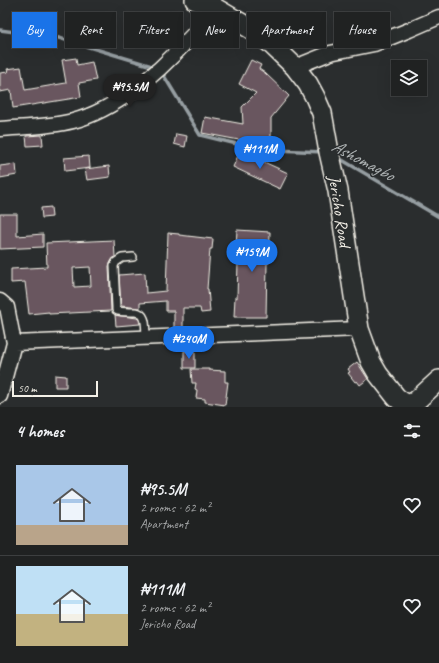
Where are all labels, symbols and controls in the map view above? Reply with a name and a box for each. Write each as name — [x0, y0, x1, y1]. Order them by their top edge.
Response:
chip: Buy — [12, 12, 57, 48]
chip: Rent — [65, 12, 116, 48]
chip: Filters — [124, 12, 183, 48]
chip: New — [191, 12, 239, 48]
chip: Apartment — [247, 12, 326, 48]
chip: House — [334, 12, 390, 48]
map controls — [391, 60, 427, 96]
button: layers — [391, 60, 427, 96]
pin: ₦95.5M — [97, 74, 163, 108]
text: ₦95.5M — [112, 79, 148, 95]
water label: Ashomagbo — [328, 134, 400, 187]
pin: ₦111M — [232, 136, 288, 170]
text: ₦111M — [243, 141, 277, 157]
street label: Jericho Road — [323, 173, 356, 251]
pin: ₦159M — [224, 239, 280, 273]
text: ₦159M — [235, 244, 269, 260]
pin: ₦240M — [161, 326, 217, 360]
text: ₦240M — [172, 331, 206, 347]
scale bar — [12, 379, 98, 398]
text: 50 m — [18, 381, 37, 395]
icon: filters — [401, 420, 423, 442]
text: 4 homes — [16, 421, 64, 442]
text: ₦95.5M — [140, 479, 186, 500]
icon: home — [48, 481, 96, 529]
icon: heart — [401, 494, 423, 516]
text: 2 rooms · 62 m² — [140, 500, 210, 516]
text: Apartment — [140, 516, 188, 532]
text: ₦111M — [140, 579, 184, 600]
icon: home — [48, 582, 96, 630]
icon: heart — [401, 595, 423, 617]
text: 2 rooms · 62 m² — [140, 600, 210, 616]
text: Jericho Road — [140, 616, 195, 632]

